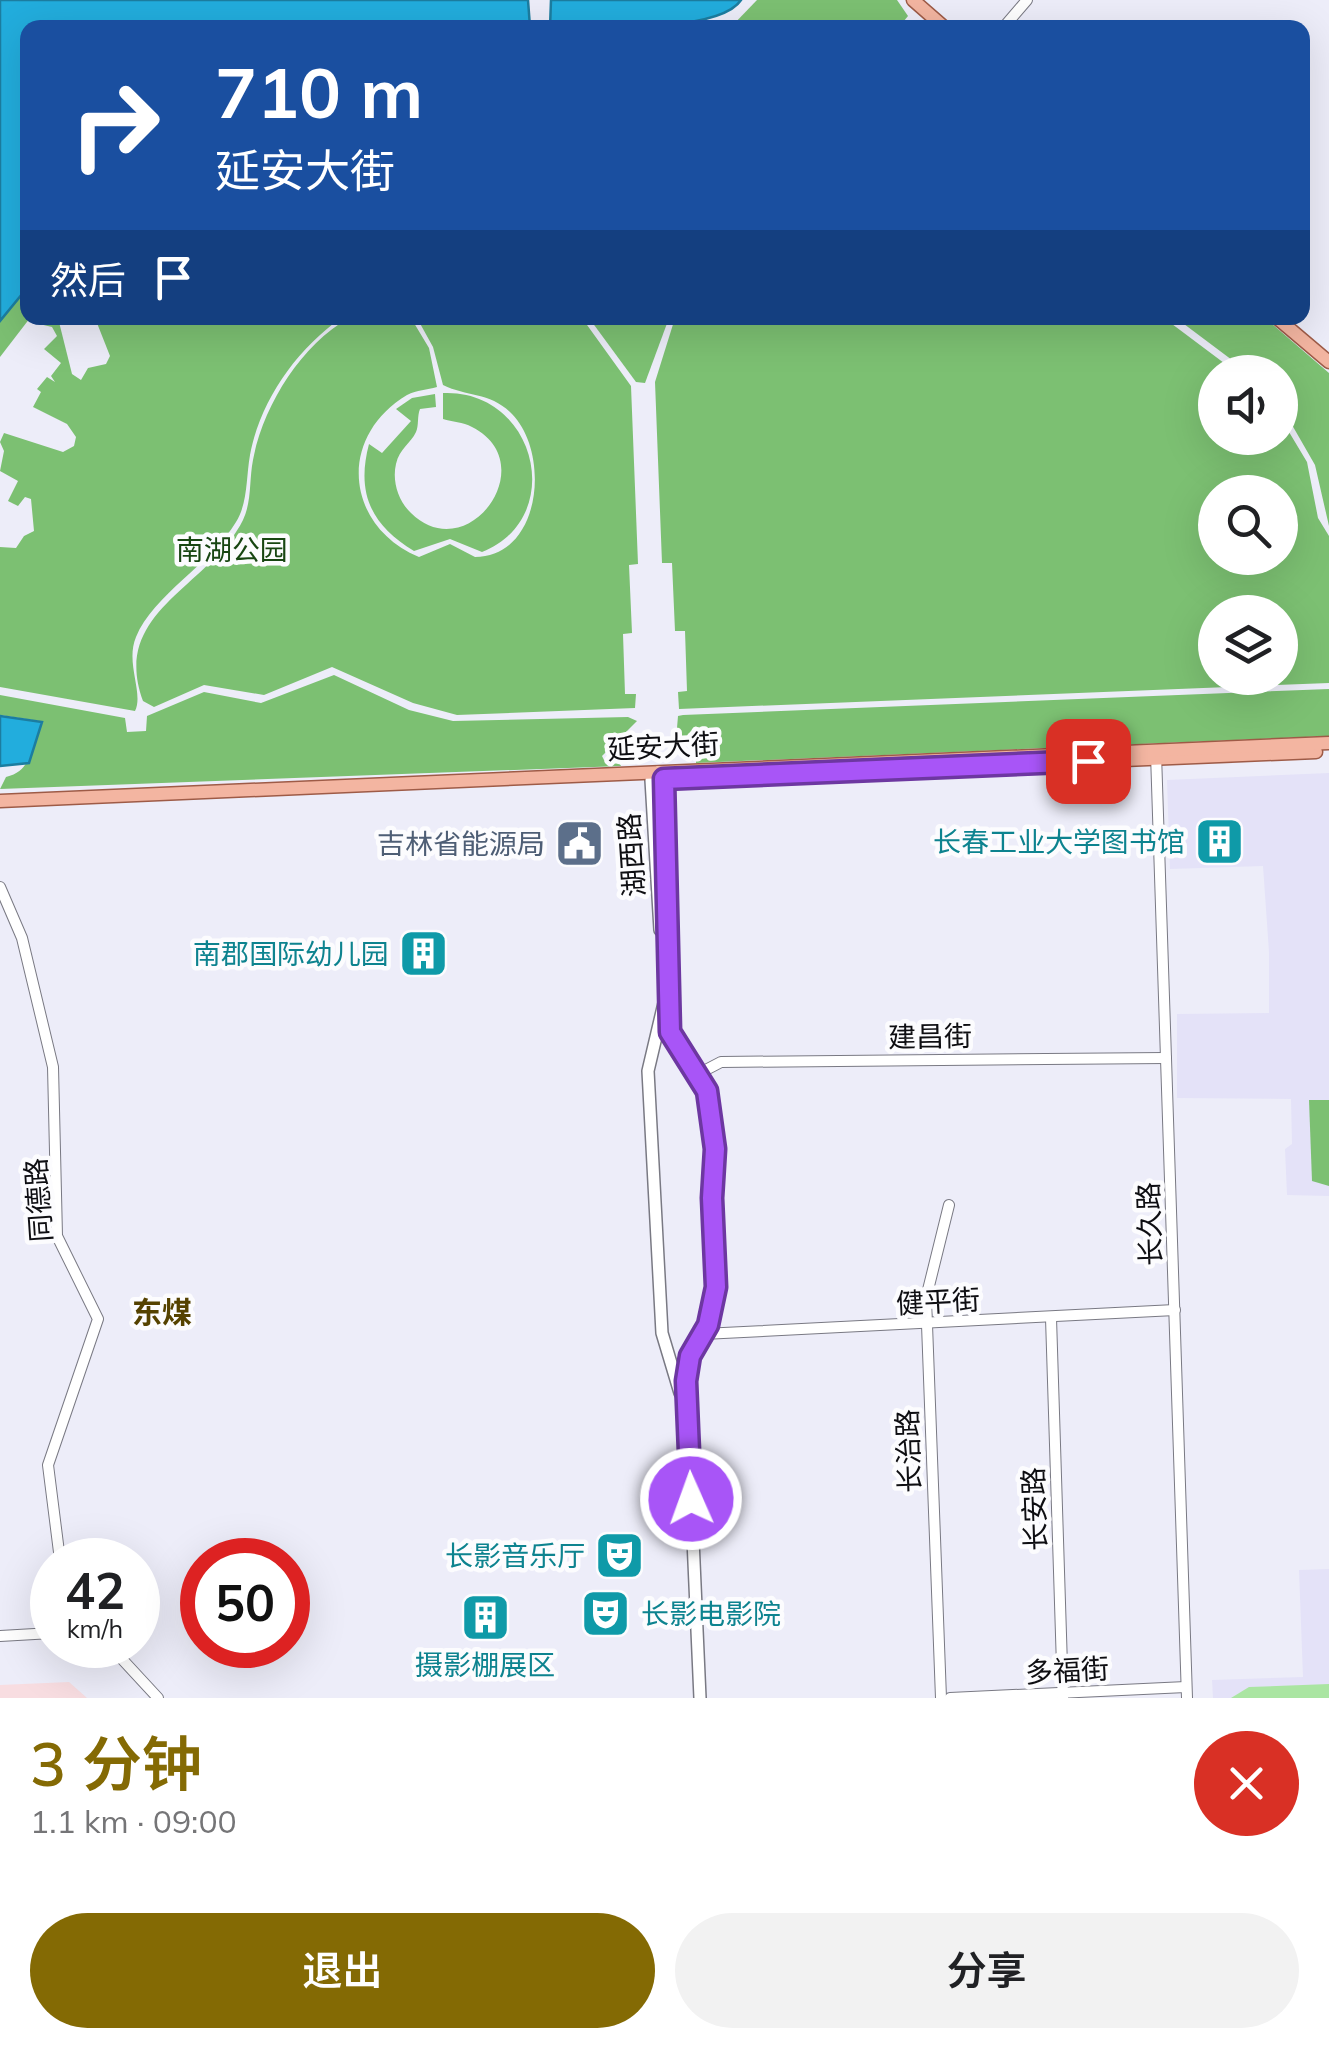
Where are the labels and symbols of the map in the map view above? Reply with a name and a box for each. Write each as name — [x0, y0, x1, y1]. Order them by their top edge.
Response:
park label: 南湖公园 — [176, 532, 288, 567]
pin — [1046, 719, 1131, 804]
street label: 延安大街 — [606, 726, 720, 766]
street label: 湖西路 — [611, 812, 651, 898]
building icon: 长春工业大学图书馆 — [1194, 815, 1246, 867]
public building icon: 吉林省能源局 — [554, 817, 606, 869]
place label: 长春工业大学图书馆 — [933, 824, 1185, 859]
place label: 吉林省能源局 — [377, 826, 545, 861]
building icon: 南郡国际幼儿园 — [398, 927, 450, 979]
place label: 南郡国际幼儿园 — [193, 936, 389, 971]
street label: 建昌街 — [888, 1018, 972, 1054]
street label: 同德路 — [18, 1157, 58, 1243]
street label: 长久路 — [1130, 1181, 1168, 1267]
street label: 健平街 — [895, 1281, 981, 1321]
district label: 东煤 — [132, 1293, 192, 1331]
street label: 长治路 — [889, 1408, 927, 1494]
position arrow — [639, 1447, 743, 1551]
street label: 长安路 — [1015, 1466, 1053, 1552]
theatre icon: 长影音乐厅 — [594, 1529, 646, 1581]
speed limit sign: 50 — [180, 1538, 310, 1668]
place label: 长影音乐厅 — [445, 1538, 585, 1573]
theatre icon: 长影电影院 — [580, 1587, 632, 1639]
building icon: 摄影棚展区 — [459, 1591, 511, 1643]
place label: 长影电影院 — [641, 1596, 781, 1631]
place label: 摄影棚展区 — [415, 1647, 555, 1682]
street label: 多福街 — [1024, 1650, 1110, 1690]

